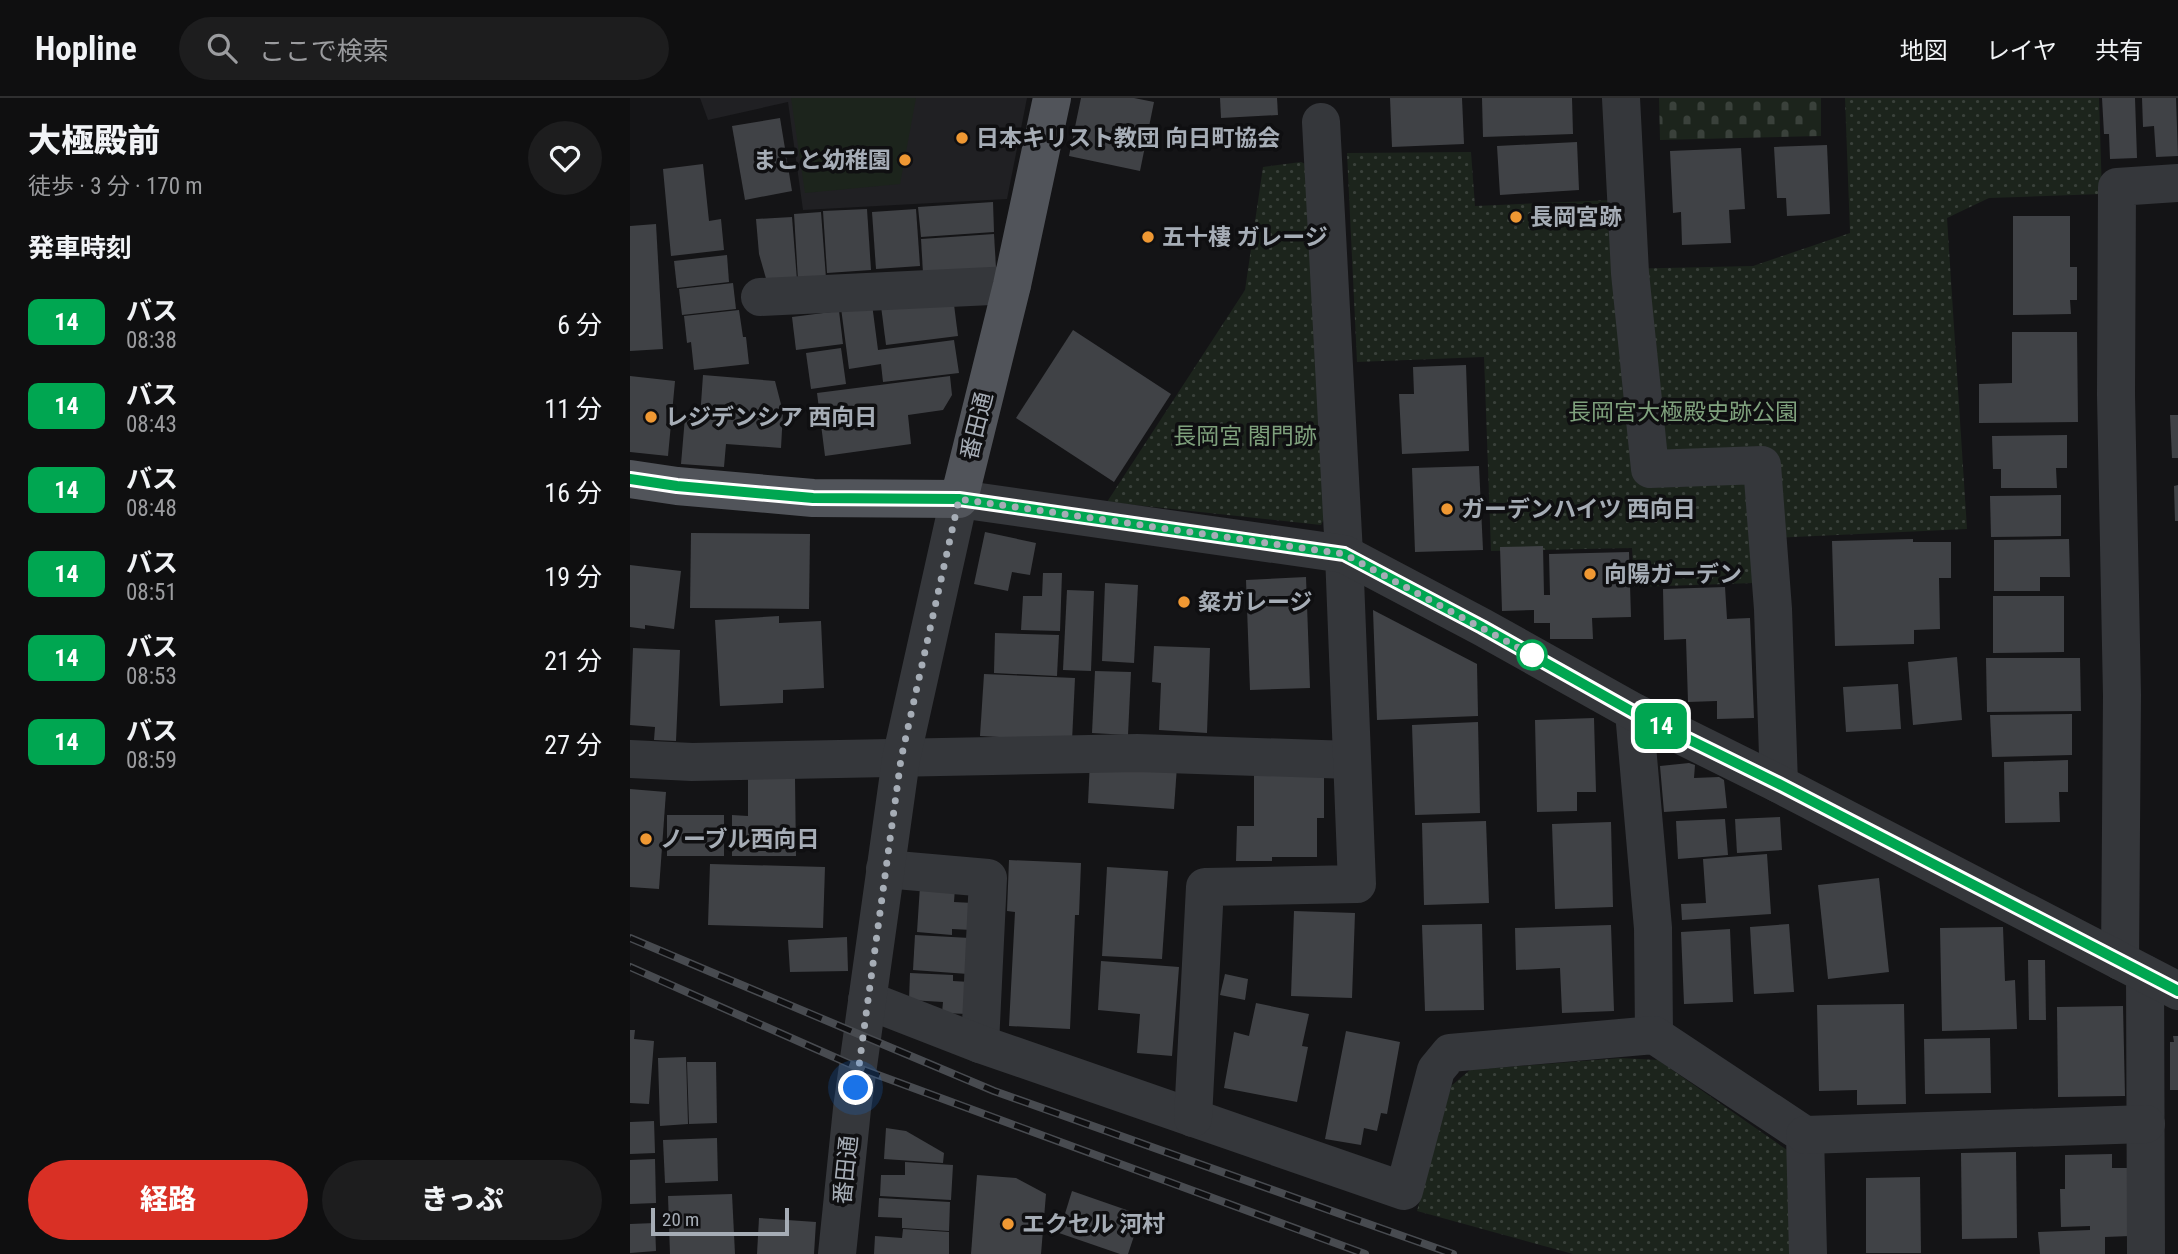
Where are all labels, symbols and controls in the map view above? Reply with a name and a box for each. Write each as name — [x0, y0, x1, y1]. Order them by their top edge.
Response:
search box — [179, 17, 669, 80]
text: Hopline — [35, 29, 137, 68]
icon: search — [203, 29, 241, 67]
text: ここで検索 — [259, 36, 389, 66]
text: 地図 — [1900, 37, 1948, 65]
text: レイヤ — [1986, 37, 2057, 65]
text: 共有 — [2095, 37, 2143, 65]
text: 大極殿前 — [28, 121, 160, 160]
button: heart — [528, 121, 602, 195]
place label: 日本キリスト教団 向日町協会 — [976, 125, 1280, 152]
marker: 日本キリスト教団 向日町協会 — [954, 130, 970, 146]
place label: まこと幼稚園 — [753, 147, 891, 174]
marker: まこと幼稚園 — [897, 152, 913, 168]
text: 徒歩 · 3 分 · 170 m — [28, 173, 203, 200]
place label: 長岡宮跡 — [1530, 204, 1622, 231]
marker: 長岡宮跡 — [1508, 209, 1524, 225]
place label: 五十棲 ガレージ — [1162, 224, 1328, 251]
marker: 五十棲 ガレージ — [1140, 229, 1156, 245]
text: 発車時刻 — [28, 233, 132, 263]
text: バス — [126, 296, 178, 326]
text: 14 — [54, 308, 79, 336]
text: 6 分 — [557, 310, 602, 340]
text: 08:38 — [126, 327, 177, 354]
text: バス — [126, 380, 178, 410]
street label: 番田通 — [956, 389, 998, 463]
text: 14 — [54, 392, 79, 420]
text: 11 分 — [544, 394, 602, 424]
park label: 長岡宮大極殿史跡公園 — [1568, 399, 1798, 426]
place label: レジデンシア 西向日 — [665, 404, 877, 431]
marker: レジデンシア 西向日 — [643, 409, 659, 425]
text: 08:43 — [126, 411, 177, 438]
park label: 長岡宮 閤門跡 — [1173, 423, 1317, 450]
text: バス — [126, 464, 178, 494]
text: 14 — [54, 476, 79, 504]
text: 16 分 — [544, 478, 602, 508]
text: 08:48 — [126, 495, 177, 522]
place label: ガーデンハイツ 西向日 — [1461, 496, 1696, 523]
marker: ガーデンハイツ 西向日 — [1439, 501, 1455, 517]
text: バス — [126, 548, 178, 578]
text: 14 — [54, 560, 79, 588]
place label: 向陽ガーデン — [1604, 561, 1742, 588]
text: 19 分 — [544, 562, 602, 592]
marker: 向陽ガーデン — [1582, 566, 1598, 582]
text: 08:51 — [126, 579, 177, 606]
place label: 粲ガレージ — [1198, 589, 1313, 616]
marker: 粲ガレージ — [1176, 594, 1192, 610]
text: バス — [126, 632, 178, 662]
unlabelled marker — [1517, 640, 1547, 670]
text: 14 — [54, 644, 79, 672]
text: 21 分 — [544, 646, 602, 676]
text: 08:53 — [126, 663, 177, 690]
line badge: 14 — [1630, 703, 1692, 749]
text: 14 — [1649, 712, 1673, 740]
text: バス — [126, 716, 178, 746]
text: 14 — [54, 728, 79, 756]
text: 27 分 — [544, 730, 602, 760]
text: 08:59 — [126, 747, 177, 774]
place label: ノーブル西向日 — [660, 826, 820, 853]
marker: ノーブル西向日 — [638, 831, 654, 847]
your location — [838, 1070, 873, 1105]
street label: 番田通 — [829, 1134, 863, 1206]
button: 経路 — [28, 1160, 308, 1240]
button: きっぷ — [322, 1160, 602, 1240]
scale bar — [651, 1205, 789, 1237]
text: 20 m — [662, 1208, 699, 1231]
place label: エクセル 河村 — [1022, 1211, 1165, 1238]
marker: エクセル 河村 — [1000, 1216, 1016, 1232]

